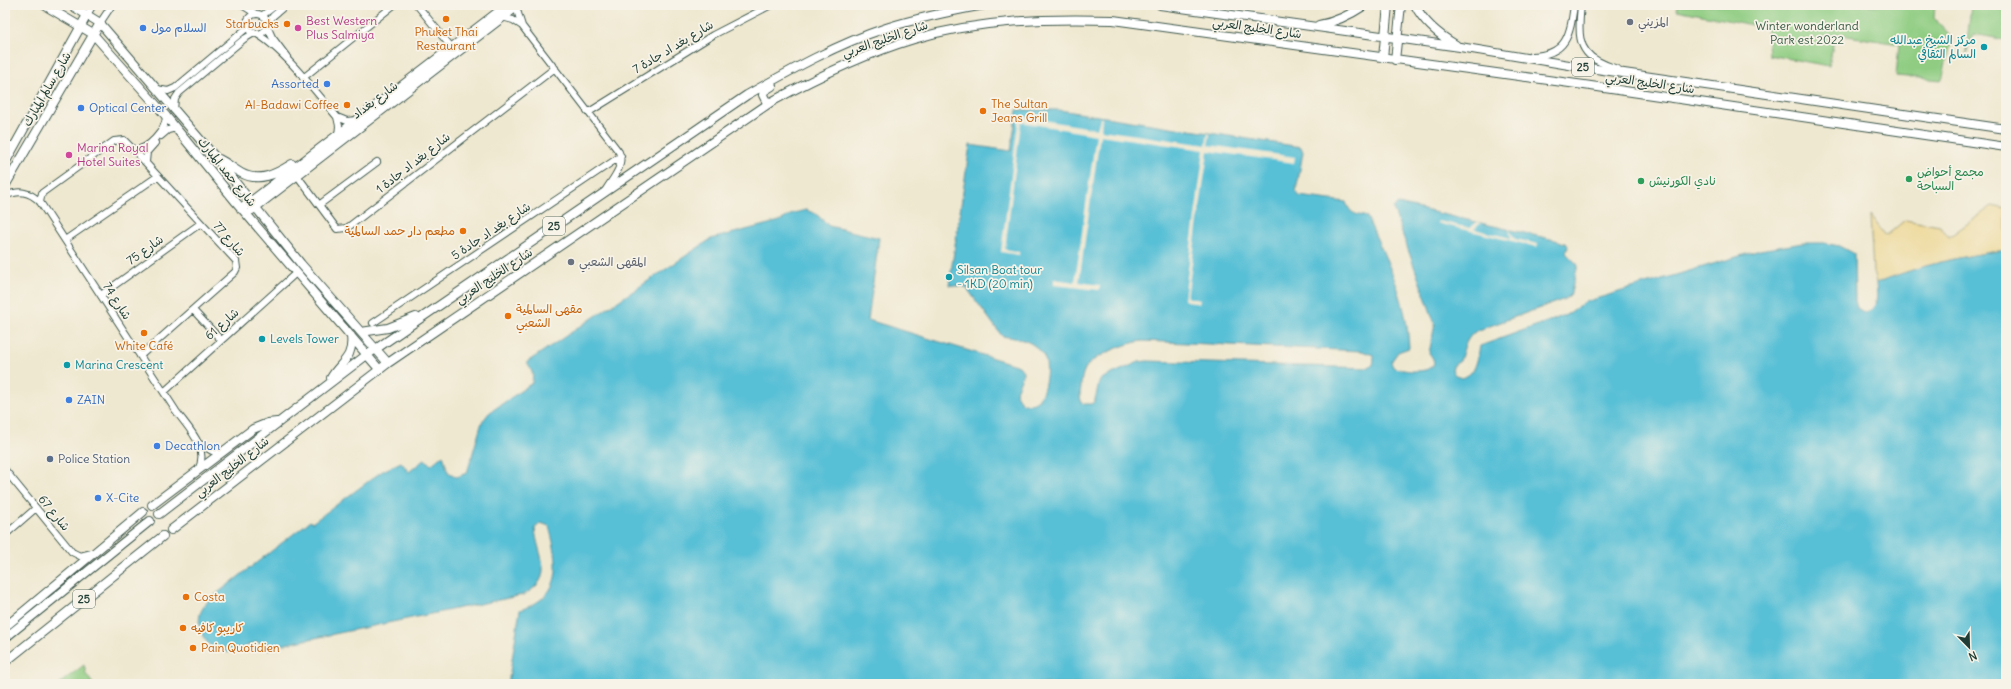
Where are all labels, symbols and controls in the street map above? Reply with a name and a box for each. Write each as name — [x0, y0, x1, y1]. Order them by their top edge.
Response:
place label: Best Western Plus Salmiya — [306, 13, 377, 42]
marker: Phuket Thai Restaurant — [441, 14, 451, 24]
street label: شارع الخليج العربي — [1211, 14, 1303, 45]
place label: المزيني — [1638, 14, 1669, 33]
place label: Starbucks — [225, 16, 279, 31]
street label: شارع بغد اد جادة 7 — [630, 17, 717, 78]
street label: شارع الخليج العربي — [840, 17, 931, 64]
marker: المزيني — [1625, 17, 1635, 27]
park label: Winter wonderland Park est 2022 — [1755, 18, 1859, 47]
marker: Starbucks — [282, 19, 292, 29]
place label: السلام مول — [151, 20, 207, 37]
marker: السلام مول — [138, 23, 148, 33]
marker: Best Western Plus Salmiya — [293, 23, 303, 33]
place label: Phuket Thai Restaurant — [414, 24, 478, 53]
place label: مركز الشيخ عبدالله السالم الثقافي — [1890, 32, 1976, 64]
marker: مركز الشيخ عبدالله السالم الثقافي — [1979, 42, 1989, 52]
street label: شارع سالم المبارك — [19, 49, 77, 130]
road number: 25 — [1572, 58, 1594, 76]
street label: شارع الخليج العربي — [1604, 69, 1696, 100]
place label: Assorted — [271, 76, 319, 91]
street label: شارع بغداد — [349, 78, 402, 123]
marker: Assorted — [322, 79, 332, 89]
place label: The Sultan Jeans Grill — [991, 96, 1048, 125]
place label: Al-Badawi Coffee — [245, 97, 339, 112]
place label: Optical Center — [89, 100, 166, 115]
marker: Al-Badawi Coffee — [342, 100, 352, 110]
marker: Optical Center — [76, 103, 86, 113]
marker: The Sultan Jeans Grill — [978, 106, 988, 116]
street label: شارع بغد اد جادة 1 — [373, 129, 454, 198]
street label: شارع حمد المبارك — [193, 134, 260, 211]
place label: Marina Royal Hotel Suites — [77, 140, 148, 169]
marker: Marina Royal Hotel Suites — [64, 150, 74, 160]
place label: مجمع أحواض السباحة — [1917, 164, 1984, 194]
place label: نادي الكورنيش — [1649, 173, 1716, 190]
marker: مجمع أحواض السباحة — [1904, 174, 1914, 184]
marker: نادي الكورنيش — [1636, 176, 1646, 186]
street label: شارع بغد اد جادة 5 — [448, 199, 534, 264]
road number: 25 — [543, 217, 565, 235]
street label: شارع 77 — [209, 218, 248, 260]
place label: مطعم دار حمد السالمية — [344, 223, 455, 240]
marker: مطعم دار حمد السالمية — [458, 226, 468, 236]
street label: شارع 75 — [123, 231, 167, 270]
street label: شارع الخليج العربي — [452, 244, 537, 310]
place label: المقهى الشعبي — [579, 254, 646, 273]
marker: المقهى الشعبي — [566, 257, 576, 267]
place label: Silsan Boat tour - 1KD (20 min) — [957, 262, 1042, 291]
marker: Silsan Boat tour - 1KD (20 min) — [944, 272, 954, 282]
street label: شارع 74 — [98, 279, 135, 323]
place label: مقهى السالمية الشعبي — [516, 301, 582, 334]
street label: شارع 61 — [202, 304, 243, 344]
marker: مقهى السالمية الشعبي — [503, 311, 513, 321]
marker: White Café — [139, 328, 149, 338]
place label: Levels Tower — [270, 331, 339, 346]
marker: Levels Tower — [257, 334, 267, 344]
place label: White Café — [115, 338, 173, 353]
place label: Marina Crescent — [75, 357, 163, 372]
marker: Marina Crescent — [62, 360, 72, 370]
place label: ZAIN — [77, 392, 105, 407]
marker: ZAIN — [64, 395, 74, 405]
street label: شارع الخليج العربي — [192, 433, 274, 503]
place label: Decathlon — [165, 438, 220, 453]
marker: Decathlon — [152, 441, 162, 451]
place label: Police Station — [58, 451, 130, 466]
marker: Police Station — [45, 454, 55, 464]
place label: X-Cite — [106, 490, 139, 505]
street label: شارع 67 — [34, 492, 73, 535]
marker: X-Cite — [93, 493, 103, 503]
place label: Costa — [194, 589, 225, 604]
road number: 25 — [73, 590, 95, 608]
marker: Costa — [181, 592, 191, 602]
place label: كاريبو كافيه — [191, 620, 244, 636]
marker: كاريبو كافيه — [178, 623, 188, 633]
north arrow — [1949, 627, 1989, 667]
place label: Pain Quotidien — [201, 640, 280, 655]
marker: Pain Quotidien — [188, 643, 198, 653]
text: N — [1967, 648, 1979, 664]

